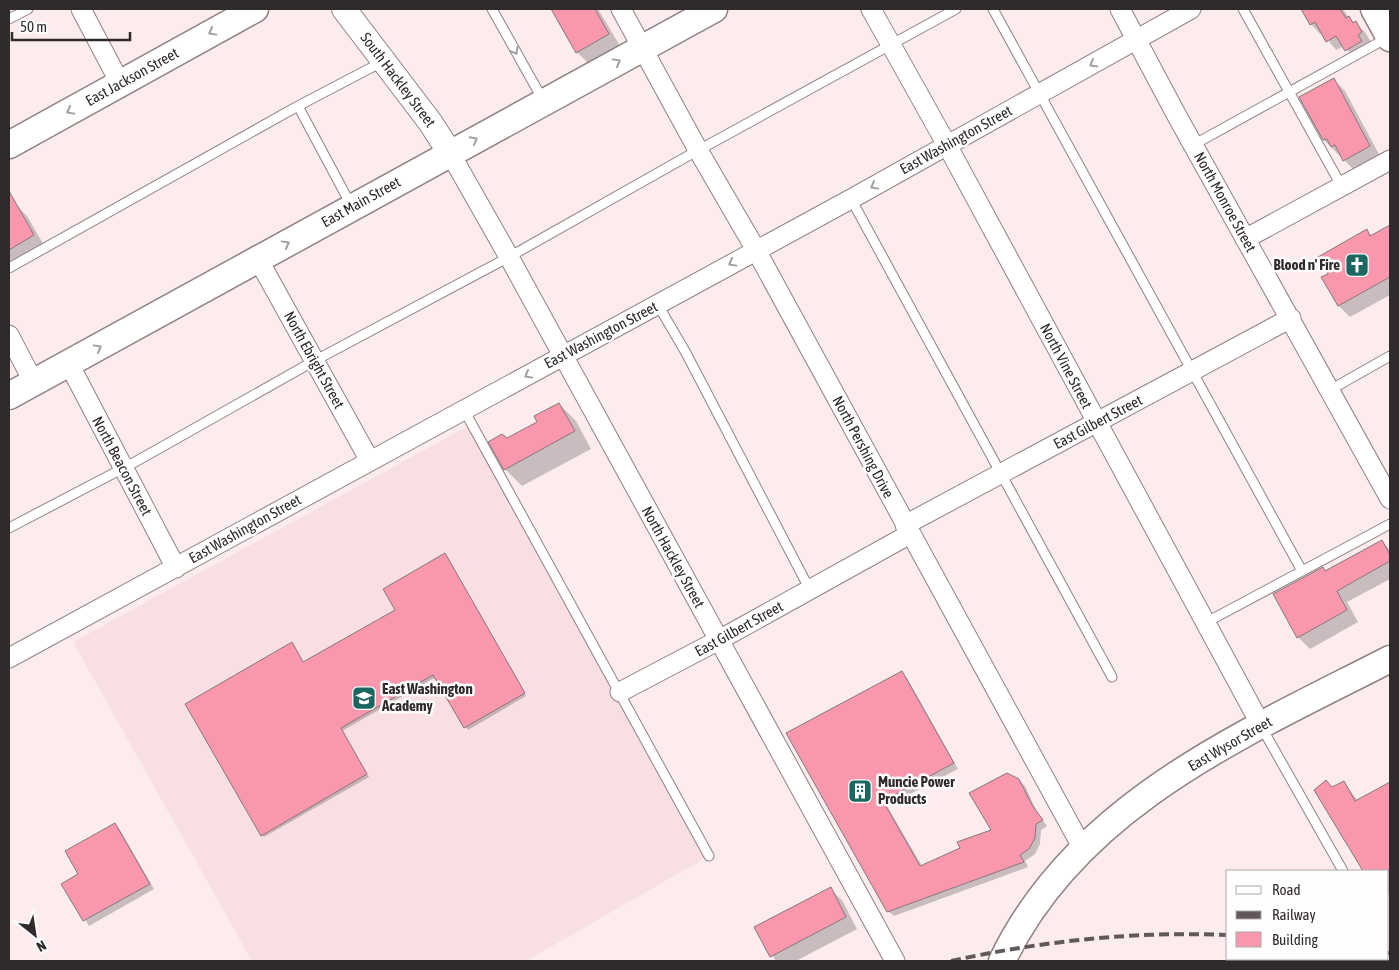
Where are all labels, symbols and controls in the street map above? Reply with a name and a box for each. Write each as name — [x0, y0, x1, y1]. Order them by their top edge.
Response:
scale bar — [12, 10, 130, 42]
text: 50 m — [20, 18, 47, 35]
one-way arrow — [209, 26, 218, 36]
street label: South Hackley Street — [357, 29, 439, 130]
street label: East Jackson Street — [82, 44, 181, 109]
one-way arrow — [509, 46, 519, 55]
one-way arrow — [1089, 57, 1098, 67]
one-way arrow — [612, 59, 621, 69]
street label: East Washington Street — [897, 102, 1015, 177]
one-way arrow — [66, 105, 75, 115]
one-way arrow — [469, 136, 478, 146]
street label: North Monroe Street — [1191, 149, 1260, 255]
street label: East Main Street — [318, 173, 403, 230]
one-way arrow — [871, 179, 880, 189]
one-way arrow — [281, 240, 290, 250]
church icon: Blood n' Fire — [1344, 252, 1370, 278]
place label: Blood n' Fire — [1274, 256, 1340, 273]
one-way arrow — [728, 257, 737, 267]
street label: East Washington Street — [541, 298, 660, 372]
street label: North Ebright Street — [281, 308, 348, 411]
street label: North Vine Street — [1037, 320, 1096, 411]
one-way arrow — [93, 345, 102, 355]
one-way arrow — [524, 369, 533, 379]
street label: East Gilbert Street — [1051, 391, 1145, 452]
street label: North Pershing Drive — [829, 393, 898, 501]
street label: North Beacon Street — [89, 413, 156, 518]
street label: East Washington Street — [186, 491, 304, 566]
street label: North Hackley Street — [639, 503, 708, 610]
street label: East Gilbert Street — [692, 597, 786, 660]
place label: East Washington Academy — [381, 680, 473, 714]
school or university icon: East Washington Academy — [351, 685, 377, 711]
street label: East Wysor Street — [1185, 713, 1275, 774]
place label: Muncie Power Products — [878, 773, 955, 807]
building icon: Muncie Power Products — [847, 778, 873, 804]
legend — [1226, 870, 1389, 960]
text: Road — [1272, 881, 1301, 898]
text: Railway — [1272, 906, 1316, 923]
north arrow — [10, 910, 60, 960]
text: Building — [1272, 931, 1318, 948]
text: N — [34, 937, 49, 955]

